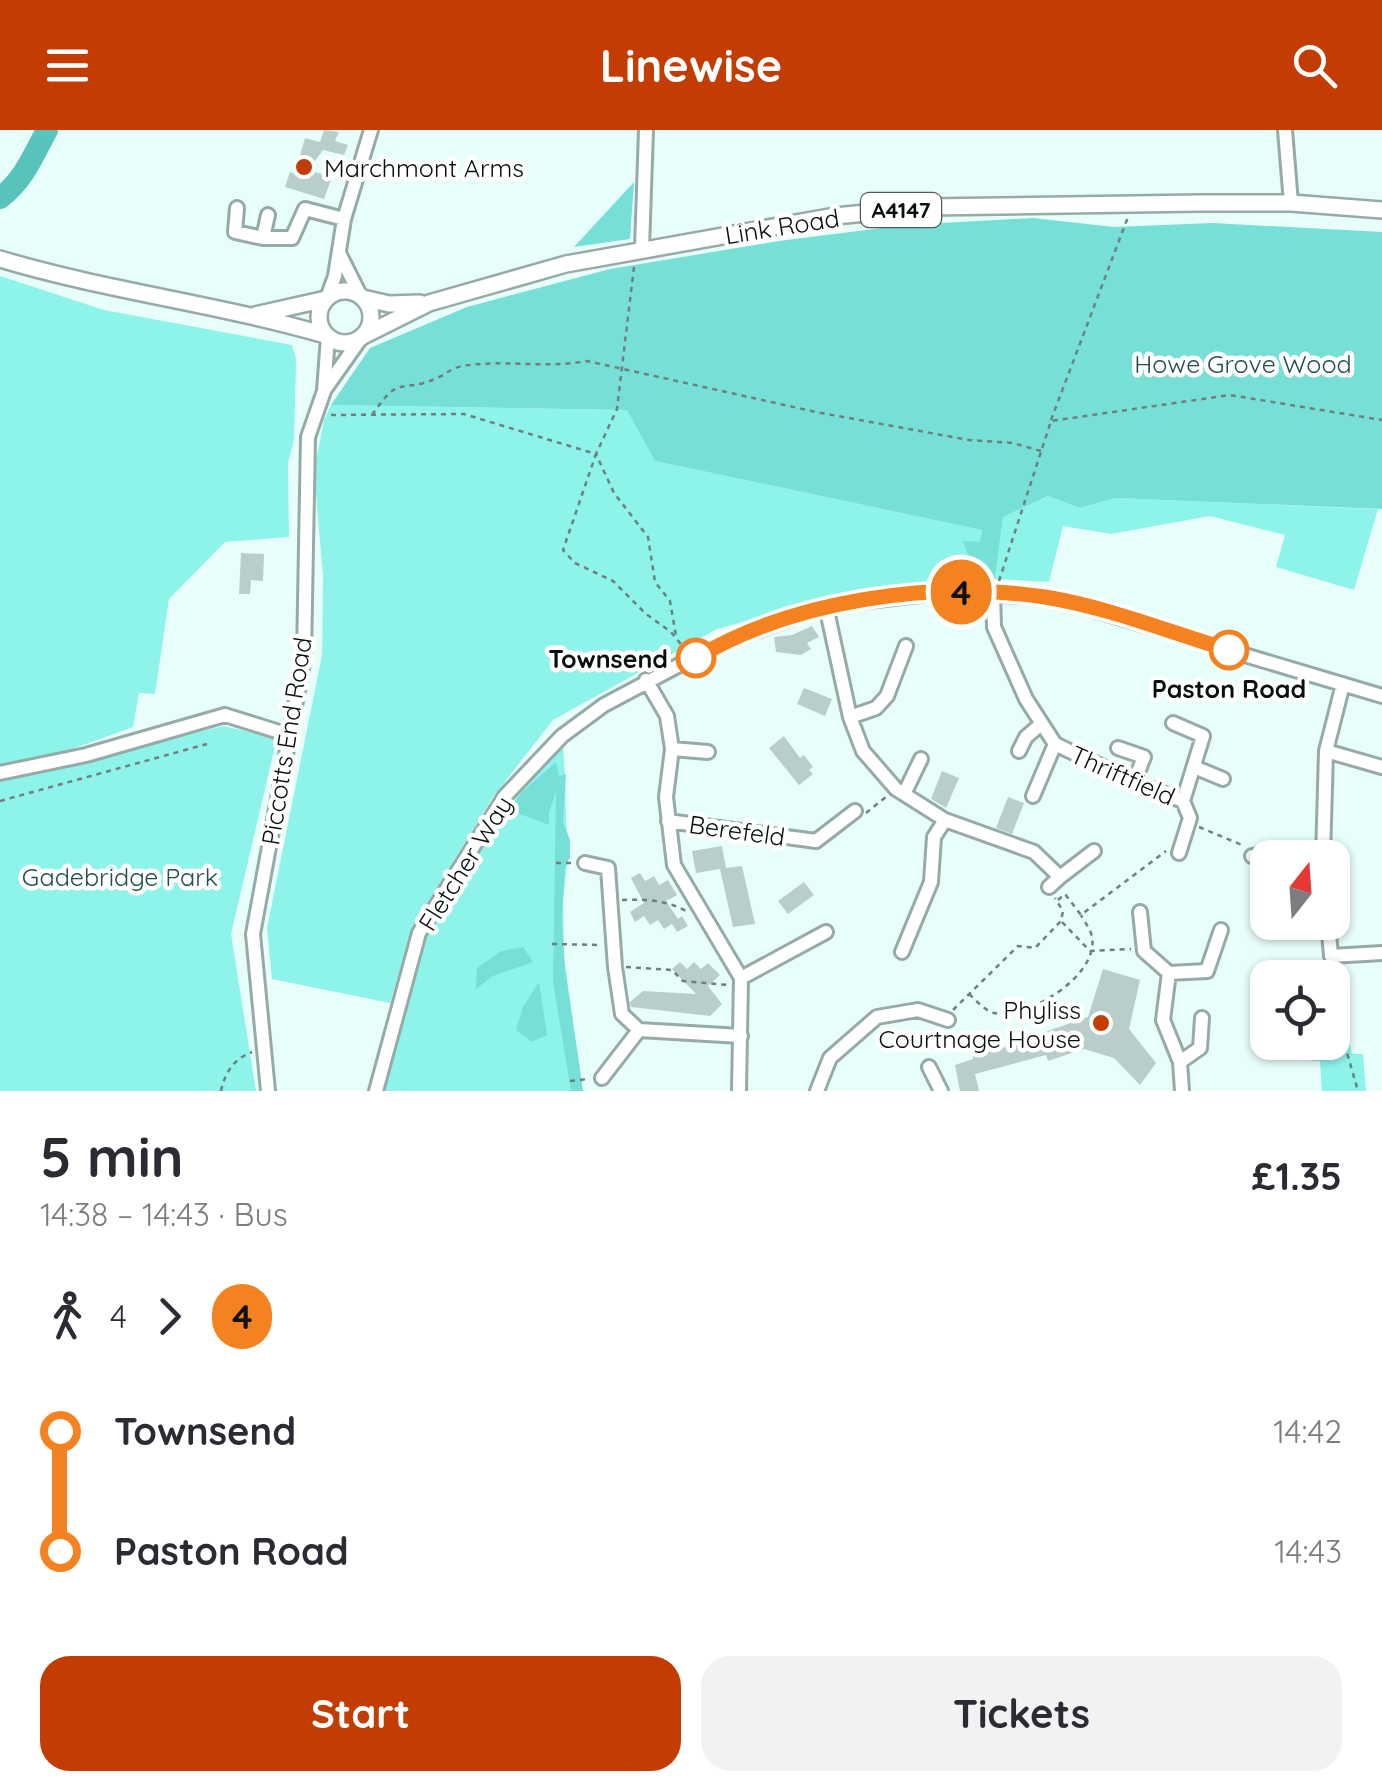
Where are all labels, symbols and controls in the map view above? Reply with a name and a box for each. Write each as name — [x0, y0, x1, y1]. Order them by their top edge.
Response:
text: Linewise — [600, 37, 782, 93]
icon: menu — [40, 38, 95, 93]
icon: search — [1287, 38, 1342, 93]
place label: Marchmont Arms — [324, 152, 524, 183]
marker: Marchmont Arms — [293, 156, 315, 178]
road number: A4147 — [861, 193, 941, 227]
street label: Link Road — [723, 202, 841, 250]
park label: Howe Grove Wood — [1134, 348, 1352, 379]
line badge: 4 — [928, 560, 994, 624]
text: 4 — [951, 570, 971, 614]
marker: Paston Road — [1210, 631, 1248, 669]
street label: Piccotts End Road — [254, 635, 318, 847]
marker: Townsend — [677, 639, 715, 677]
place label: Townsend — [548, 643, 668, 674]
place label: Paston Road — [1152, 673, 1306, 704]
street label: Thriftfield — [1066, 738, 1180, 812]
street label: Fletcher Way — [411, 790, 519, 936]
street label: Berefeld — [687, 808, 787, 852]
north arrow — [1250, 840, 1350, 940]
map controls — [1250, 840, 1350, 1060]
park label: Gadebridge Park — [22, 861, 218, 892]
button: locate — [1250, 960, 1350, 1060]
place label: Phyliss Courtnage House — [878, 994, 1081, 1054]
marker: Phyliss Courtnage House — [1090, 1012, 1112, 1034]
text: 5 min — [40, 1122, 184, 1191]
text: £1.35 — [1252, 1152, 1342, 1200]
text: 14:38 – 14:43 · Bus — [40, 1194, 288, 1234]
icon: walk — [40, 1289, 95, 1344]
icon: forward — [142, 1289, 197, 1344]
text: 4 — [232, 1294, 252, 1338]
text: 4 — [110, 1296, 127, 1336]
text: Townsend — [114, 1407, 296, 1455]
text: 14:42 — [1273, 1411, 1342, 1451]
text: Paston Road — [114, 1527, 349, 1575]
text: 14:43 — [1274, 1531, 1342, 1571]
button: Start — [40, 1656, 681, 1771]
button: Tickets — [701, 1656, 1342, 1771]

